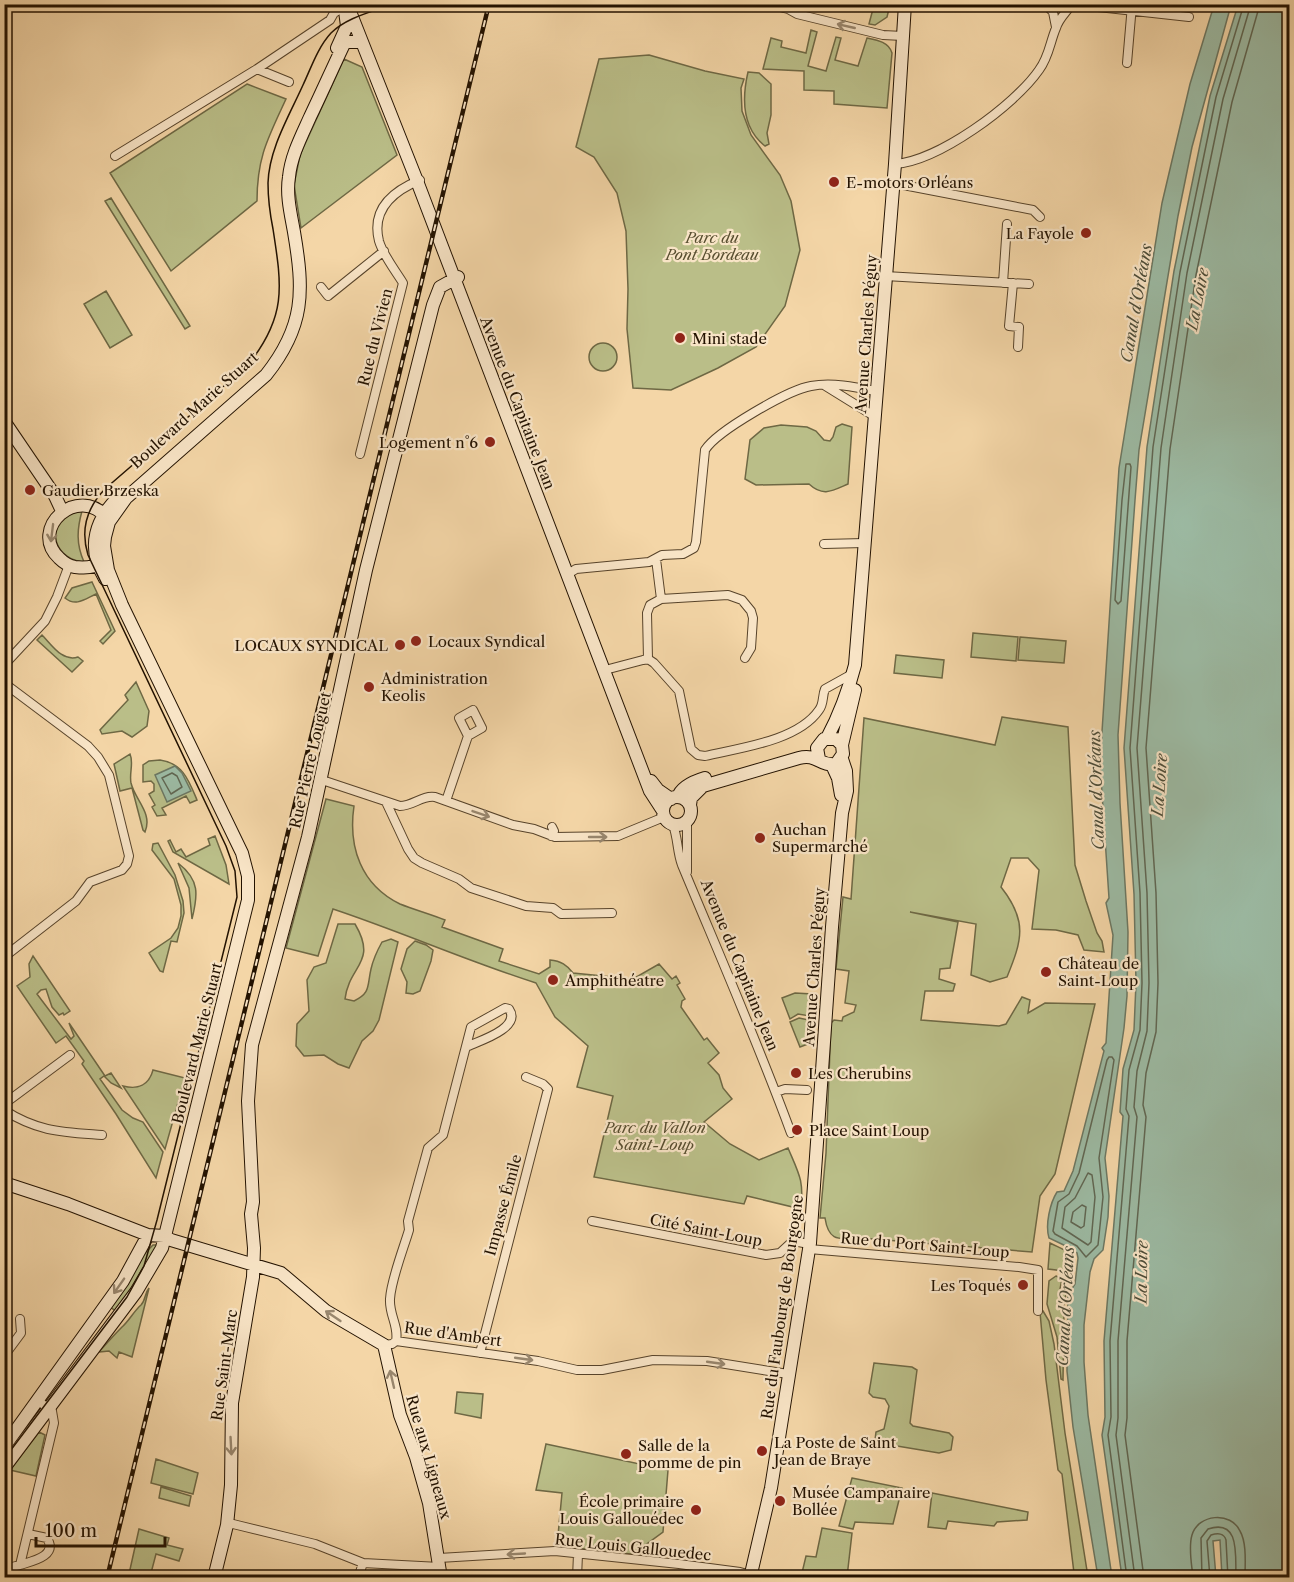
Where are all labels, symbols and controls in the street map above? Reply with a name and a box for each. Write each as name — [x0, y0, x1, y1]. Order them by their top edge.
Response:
one-way arrow — [837, 20, 856, 32]
place label: E-motors Orléans — [846, 173, 973, 192]
marker: E-motors Orléans — [827, 175, 841, 189]
place label: La Fayole — [1006, 224, 1074, 243]
marker: La Fayole — [1079, 226, 1093, 240]
park label: Parc du Pont Bordeau — [665, 228, 759, 264]
water label: Canal d'Orléans — [1116, 242, 1156, 364]
street label: Avenue Charles Péguy — [851, 253, 881, 415]
water label: La Loire — [1181, 265, 1213, 334]
street label: Rue du Vivien — [354, 286, 396, 388]
street label: Avenue du Capitaine Jean — [476, 313, 560, 493]
place label: Mini stade — [692, 329, 767, 348]
marker: Mini stade — [673, 331, 687, 345]
street label: Boulevard Marie Stuart — [126, 347, 262, 472]
place label: Logement n°6 — [379, 433, 478, 452]
marker: Logement n°6 — [483, 435, 497, 449]
place label: Gaudier Brzeska — [42, 481, 159, 500]
marker: Gaudier Brzeska — [23, 483, 37, 497]
one-way arrow — [47, 522, 58, 542]
place label: Locaux Syndical — [428, 632, 546, 651]
marker: Locaux Syndical — [409, 634, 423, 648]
place label: LOCAUX SYNDICAL — [235, 636, 388, 655]
marker: LOCAUX SYNDICAL — [393, 638, 407, 652]
place label: Administration Keolis — [380, 669, 488, 705]
marker: Administration Keolis — [362, 680, 376, 694]
street label: Rue Pierre Louguet — [285, 689, 335, 830]
water label: Canal d'Orléans — [1084, 730, 1108, 850]
water label: La Loire — [1147, 752, 1171, 819]
one-way arrow — [472, 809, 490, 820]
place label: Auchan Supermarché — [771, 820, 868, 856]
one-way arrow — [587, 831, 607, 843]
marker: Auchan Supermarché — [753, 831, 767, 845]
street label: Avenue du Capitaine Jean — [696, 876, 783, 1054]
street label: Avenue Charles Péguy — [799, 886, 829, 1048]
place label: Château de Saint-Loup — [1058, 954, 1139, 990]
street label: Boulevard Marie Stuart — [168, 960, 226, 1126]
marker: Château de Saint-Loup — [1039, 965, 1053, 979]
place label: Amphithéatre — [564, 971, 664, 990]
marker: Amphithéatre — [546, 973, 560, 987]
place label: Les Cherubins — [808, 1064, 911, 1083]
marker: Les Cherubins — [789, 1066, 803, 1080]
park label: Parc du Vallon Saint-Loup — [603, 1118, 706, 1154]
place label: Place Saint Loup — [809, 1121, 929, 1140]
marker: Place Saint Loup — [790, 1123, 804, 1137]
street label: Impasse Émile — [480, 1152, 526, 1258]
street label: Rue du Faubourg de Bourgogne — [757, 1194, 807, 1420]
street label: Cité Saint-Loup — [648, 1210, 764, 1250]
street label: Rue du Port Saint-Loup — [840, 1228, 1010, 1262]
water label: La Loire — [1130, 1239, 1152, 1306]
water label: Canal d'Orléans — [1052, 1245, 1078, 1367]
place label: Les Toqués — [930, 1276, 1011, 1295]
one-way arrow — [113, 1277, 125, 1293]
marker: Les Toqués — [1016, 1278, 1030, 1292]
street label: Rue Saint-Marc — [207, 1308, 241, 1422]
one-way arrow — [326, 1310, 342, 1322]
street label: Rue d'Ambert — [403, 1318, 504, 1350]
one-way arrow — [514, 1354, 533, 1365]
one-way arrow — [706, 1357, 726, 1368]
one-way arrow — [386, 1369, 397, 1389]
street label: Rue aux Ligneaux — [402, 1393, 456, 1522]
place label: La Poste de Saint Jean de Braye — [772, 1433, 897, 1469]
one-way arrow — [226, 1435, 237, 1455]
place label: Salle de la pomme de pin — [638, 1436, 742, 1472]
marker: La Poste de Saint Jean de Braye — [755, 1444, 769, 1458]
marker: Salle de la pomme de pin — [619, 1447, 633, 1461]
place label: Musée Campanaire Bollée — [792, 1483, 930, 1519]
place label: École primaire Louis Gallouédec — [559, 1492, 684, 1528]
marker: Musée Campanaire Bollée — [773, 1494, 787, 1508]
marker: École primaire Louis Gallouédec — [689, 1503, 703, 1517]
scale bar — [36, 1510, 165, 1548]
text: 100 m — [45, 1520, 97, 1542]
street label: Rue Louis Gallouedec — [554, 1529, 712, 1565]
one-way arrow — [507, 1548, 527, 1559]

